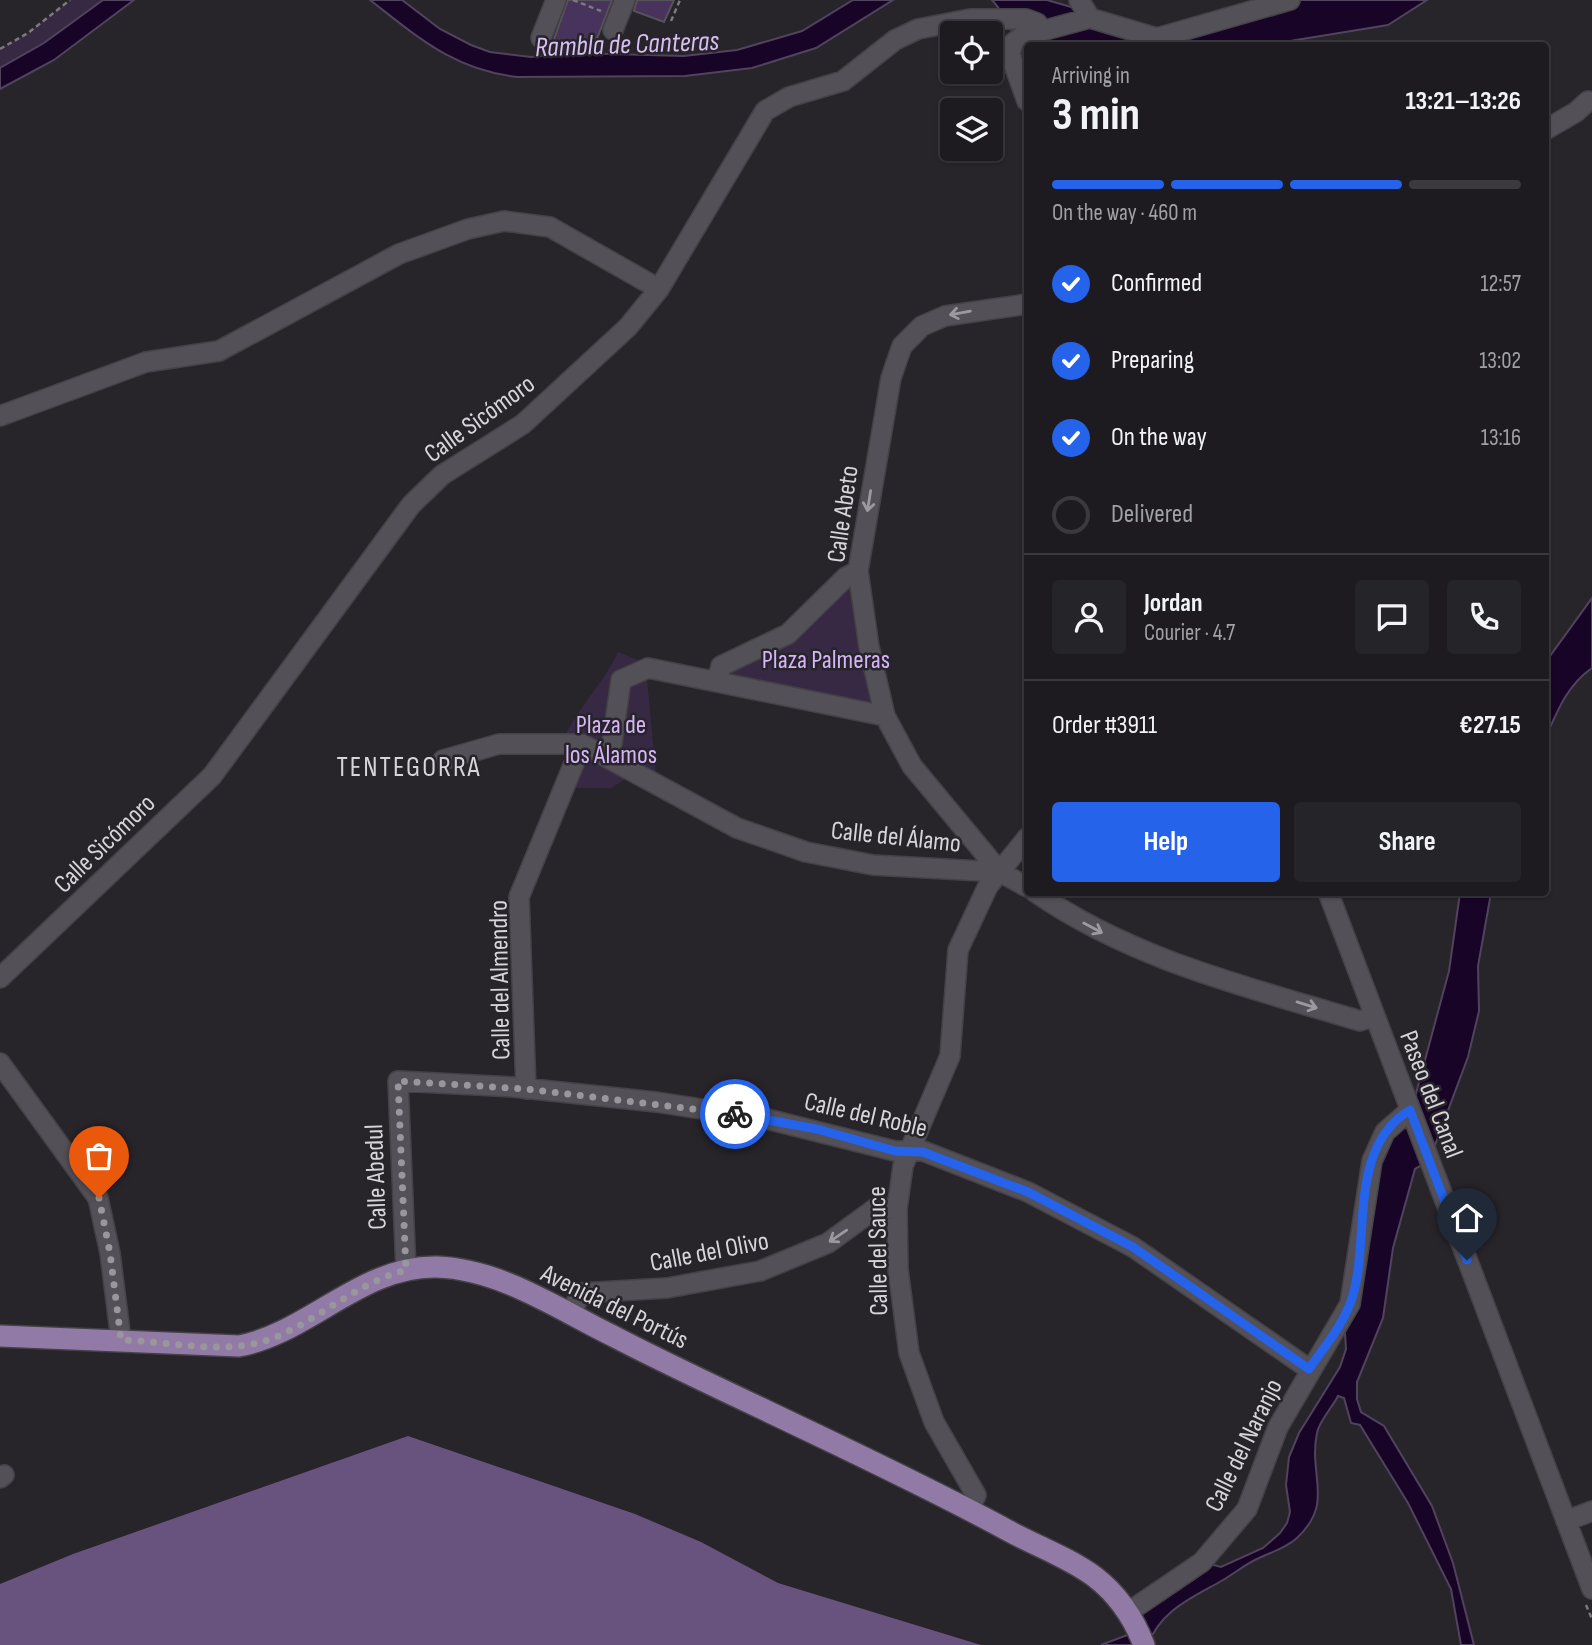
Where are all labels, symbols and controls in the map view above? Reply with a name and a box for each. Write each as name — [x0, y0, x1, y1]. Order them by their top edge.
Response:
map controls — [940, 21, 1003, 161]
button: locate — [940, 21, 1003, 84]
water label: Rambla de Canteras — [534, 25, 720, 64]
text: Arriving in — [1052, 62, 1130, 90]
text: 13:21–13:26 — [1405, 86, 1521, 117]
text: 3 min — [1052, 88, 1140, 143]
button: layers — [940, 98, 1003, 161]
text: On the way · 460 m — [1052, 199, 1197, 227]
icon: check — [1052, 265, 1090, 303]
text: Confirmed — [1111, 268, 1202, 299]
text: 12:57 — [1481, 270, 1521, 298]
one-way arrow — [949, 307, 972, 320]
icon: check — [1052, 342, 1090, 380]
text: Preparing — [1111, 345, 1194, 376]
text: 13:02 — [1479, 347, 1521, 375]
street label: Calle Sicómoro — [419, 369, 541, 470]
icon: check — [1052, 419, 1090, 457]
text: On the way — [1111, 422, 1207, 453]
text: 13:16 — [1481, 424, 1521, 452]
street label: Calle Abeto — [821, 464, 866, 565]
one-way arrow — [862, 489, 875, 512]
text: Delivered — [1111, 499, 1193, 530]
button: person — [1052, 580, 1126, 654]
button: chat — [1355, 580, 1429, 654]
button: phone — [1447, 580, 1521, 654]
text: Jordan — [1144, 588, 1202, 619]
text: Courier · 4.7 — [1144, 619, 1235, 647]
park label: Plaza Palmeras — [762, 645, 890, 676]
park label: Plaza de los Álamos — [565, 710, 657, 771]
text: Order #3911 — [1052, 710, 1157, 741]
text: €27.15 — [1459, 710, 1521, 741]
district label: TENTEGORRA — [336, 751, 482, 784]
street label: Calle Sicómoro — [48, 788, 162, 900]
button: Help — [1052, 802, 1280, 882]
button: Share — [1294, 802, 1521, 882]
street label: Calle del Álamo — [829, 815, 962, 860]
street label: Calle del Almendro — [484, 900, 517, 1060]
one-way arrow — [1082, 922, 1103, 936]
one-way arrow — [1296, 999, 1318, 1012]
street label: Paseo del Canal — [1392, 1027, 1469, 1163]
courier — [700, 1079, 770, 1149]
street label: Calle del Roble — [801, 1086, 930, 1145]
icon: bike — [716, 1095, 754, 1133]
street label: Calle Abedul — [359, 1124, 394, 1230]
pin — [69, 1126, 129, 1198]
icon: bag — [80, 1137, 118, 1175]
street label: Calle del Sauce — [862, 1186, 895, 1316]
pin — [1437, 1188, 1497, 1260]
icon: home — [1448, 1199, 1486, 1237]
street label: Calle del Olivo — [647, 1226, 771, 1279]
one-way arrow — [829, 1229, 848, 1243]
street label: Avenida del Portús — [535, 1258, 693, 1356]
street label: Calle del Naranjo — [1199, 1374, 1290, 1517]

